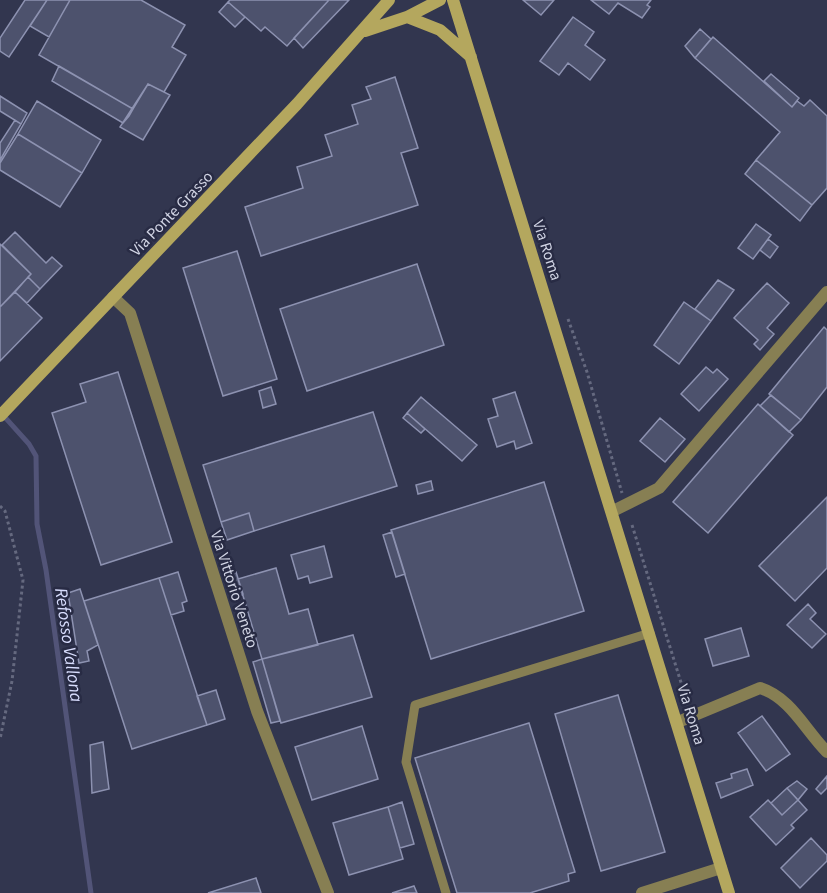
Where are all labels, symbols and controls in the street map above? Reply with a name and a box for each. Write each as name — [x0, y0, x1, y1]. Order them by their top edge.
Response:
street label: Via Ponte Grasso — [125, 166, 218, 261]
street label: Via Roma — [527, 217, 567, 283]
street label: Via Vittorio Veneto — [205, 528, 263, 651]
water label: Refosso Vallona — [48, 586, 89, 704]
street label: Via Roma — [671, 681, 711, 747]

